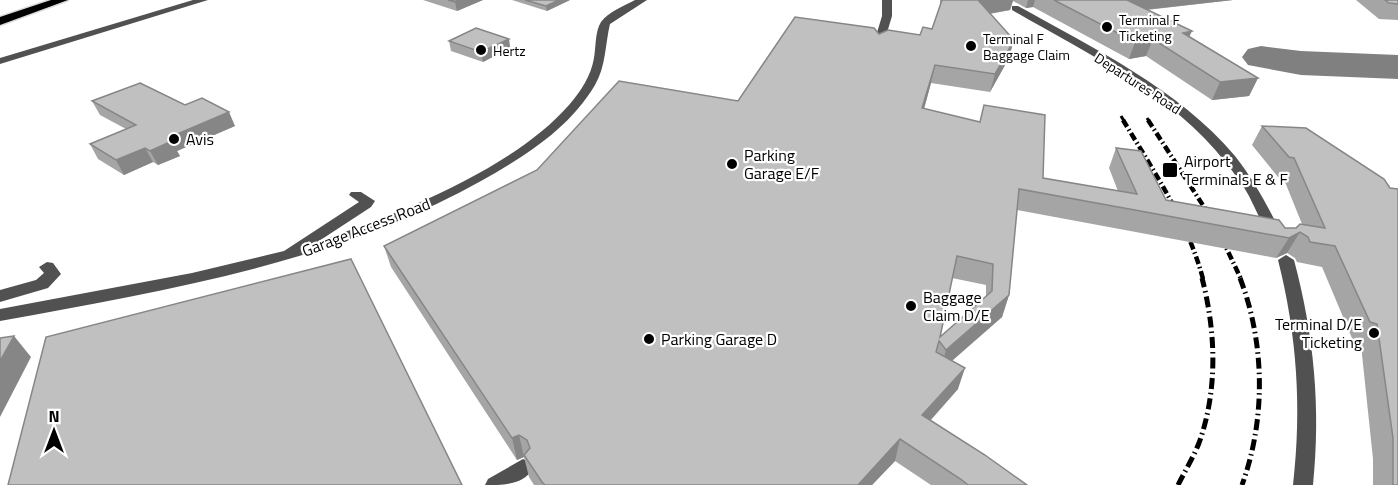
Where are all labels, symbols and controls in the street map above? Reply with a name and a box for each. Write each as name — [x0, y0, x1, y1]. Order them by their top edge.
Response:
place label: Terminal F Ticketing — [1119, 9, 1180, 46]
marker: Terminal F Ticketing — [1100, 20, 1114, 34]
place label: Terminal F Baggage Claim — [983, 28, 1070, 65]
marker: Terminal F Baggage Claim — [964, 39, 978, 53]
place label: Hertz — [493, 40, 526, 61]
marker: Hertz — [474, 43, 488, 57]
street label: Departures Road — [1091, 47, 1185, 119]
place label: Avis — [186, 127, 214, 151]
marker: Avis — [167, 132, 181, 146]
place label: Parking Garage E/F — [744, 143, 819, 185]
place label: Airport Terminals E & F — [1184, 149, 1288, 191]
marker: Parking Garage E/F — [725, 157, 739, 171]
marker: Airport Terminals E & F — [1161, 161, 1179, 179]
street label: Garage Access Road — [298, 192, 434, 262]
place label: Baggage Claim D/E — [923, 285, 990, 327]
marker: Baggage Claim D/E — [904, 299, 918, 313]
place label: Terminal D/E Ticketing — [1275, 312, 1362, 354]
marker: Terminal D/E Ticketing — [1367, 326, 1381, 340]
place label: Parking Garage D — [661, 327, 777, 351]
marker: Parking Garage D — [642, 332, 656, 346]
north arrow — [24, 401, 84, 461]
text: N — [48, 404, 60, 428]

